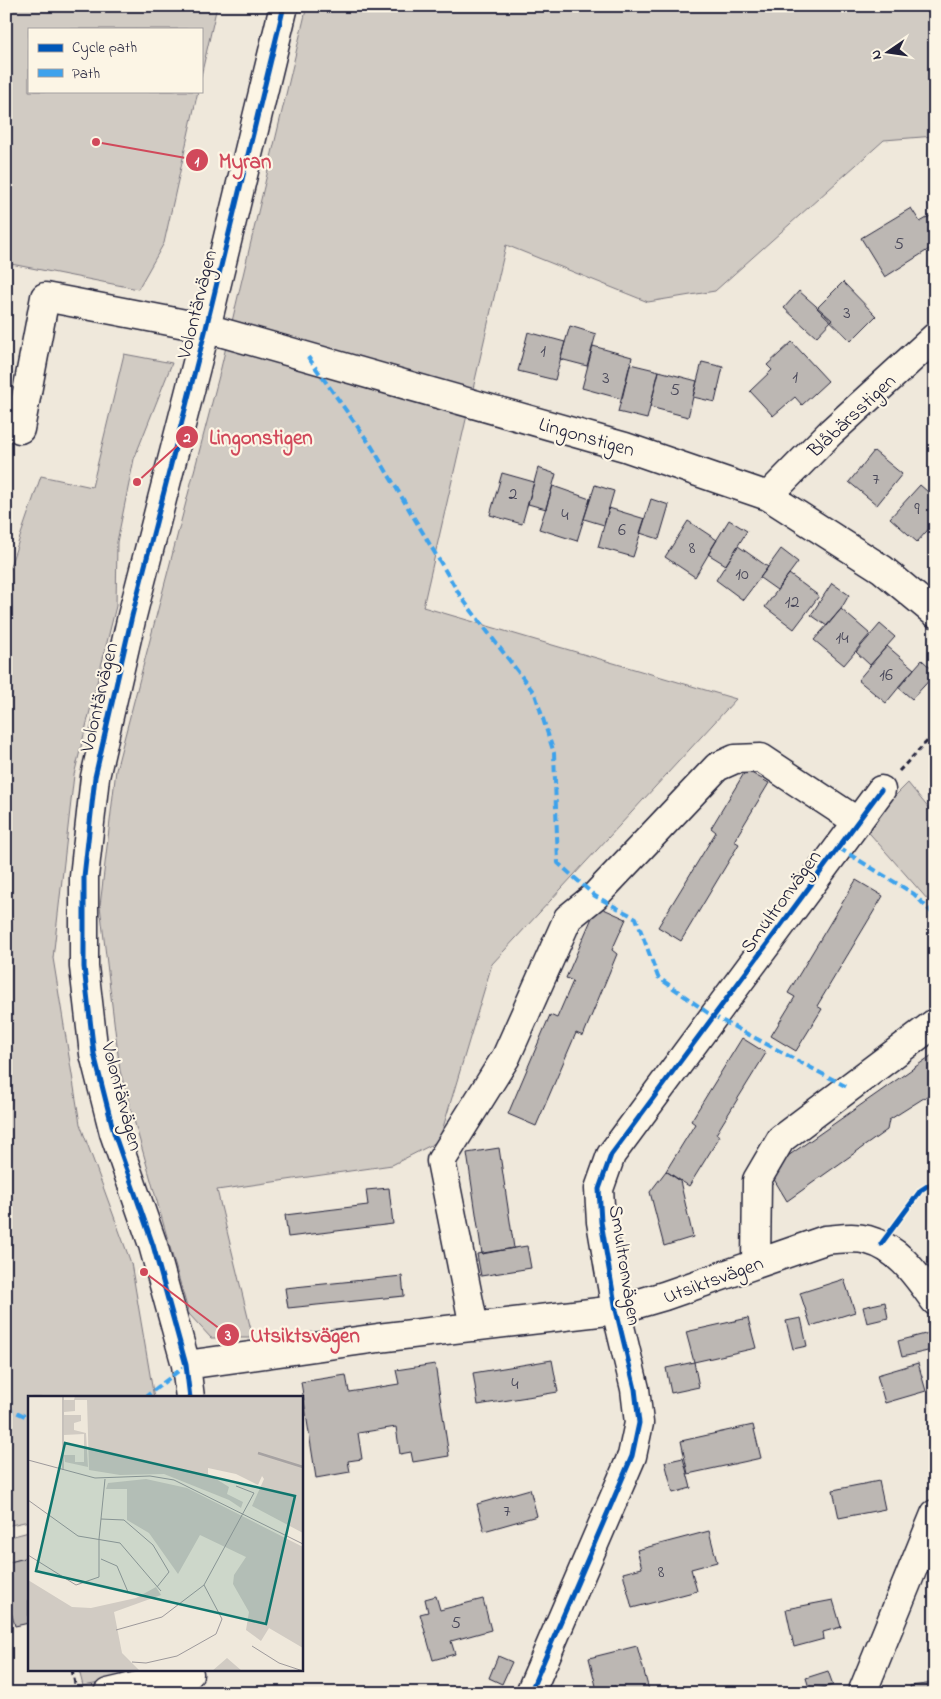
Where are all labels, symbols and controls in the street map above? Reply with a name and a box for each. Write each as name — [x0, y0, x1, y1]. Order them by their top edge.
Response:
legend — [28, 28, 202, 92]
north arrow — [864, 28, 914, 78]
text: Cycle path — [72, 37, 137, 60]
text: N — [866, 48, 888, 62]
text: Path — [72, 63, 100, 85]
callout: Myran — [184, 142, 282, 178]
text: Myran — [219, 148, 271, 180]
text: 1 — [195, 151, 200, 173]
house number: 5 — [894, 232, 904, 258]
street label: Volontärvägen — [171, 247, 227, 363]
house number: 3 — [843, 301, 851, 327]
house number: 1 — [540, 339, 546, 365]
house number: 1 — [792, 365, 798, 391]
house number: 3 — [602, 366, 610, 392]
street label: Blåbärsstigen — [801, 368, 904, 467]
house number: 5 — [670, 378, 680, 404]
street label: Lingonstigen — [535, 411, 638, 467]
callout: Lingonstigen — [175, 419, 323, 455]
text: Lingonstigen — [209, 424, 313, 456]
text: 2 — [182, 427, 191, 449]
house number: 7 — [872, 467, 880, 493]
house number: 2 — [509, 482, 518, 508]
house number: 9 — [914, 497, 920, 523]
house number: 4 — [561, 503, 569, 529]
house number: 6 — [618, 518, 626, 544]
house number: 8 — [689, 536, 696, 562]
house number: 10 — [735, 562, 749, 588]
house number: 12 — [785, 590, 799, 616]
house number: 14 — [835, 626, 849, 652]
street label: Volontärvägen — [74, 640, 128, 756]
house number: 16 — [879, 663, 893, 689]
street label: Smultronvägen — [734, 845, 830, 961]
street label: Volontärvägen — [91, 1038, 149, 1155]
street label: Smultronvägen — [599, 1203, 647, 1328]
street label: Utsiktsvägen — [660, 1250, 768, 1314]
callout: Utsiktsvägen — [215, 1317, 370, 1353]
text: Utsiktsvägen — [250, 1322, 360, 1354]
text: 3 — [224, 1325, 231, 1347]
house number: 4 — [511, 1372, 519, 1398]
inset map — [28, 1396, 302, 1672]
house number: 7 — [503, 1499, 511, 1525]
house number: 8 — [658, 1560, 665, 1586]
house number: 5 — [451, 1611, 461, 1637]

